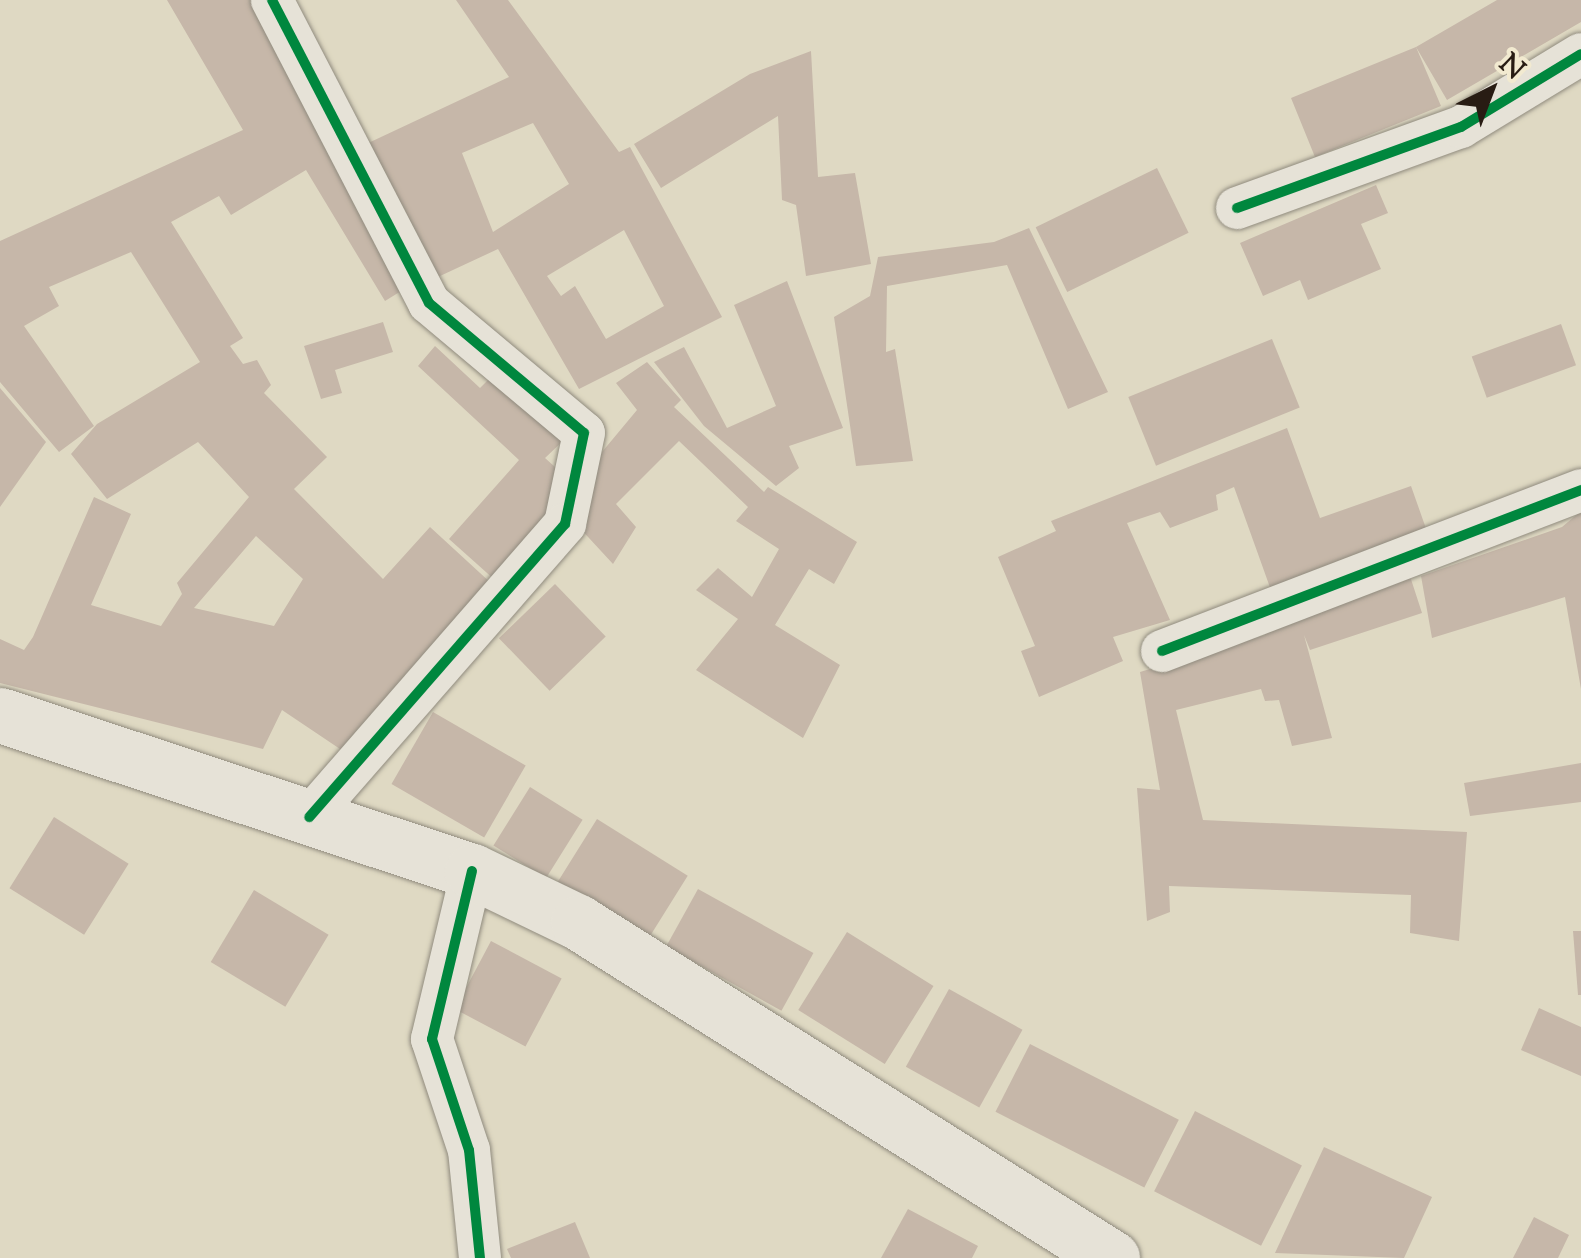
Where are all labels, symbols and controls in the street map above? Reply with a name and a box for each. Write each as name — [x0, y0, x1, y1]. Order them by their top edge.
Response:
north arrow — [1441, 40, 1541, 140]
text: N — [1489, 45, 1533, 90]

